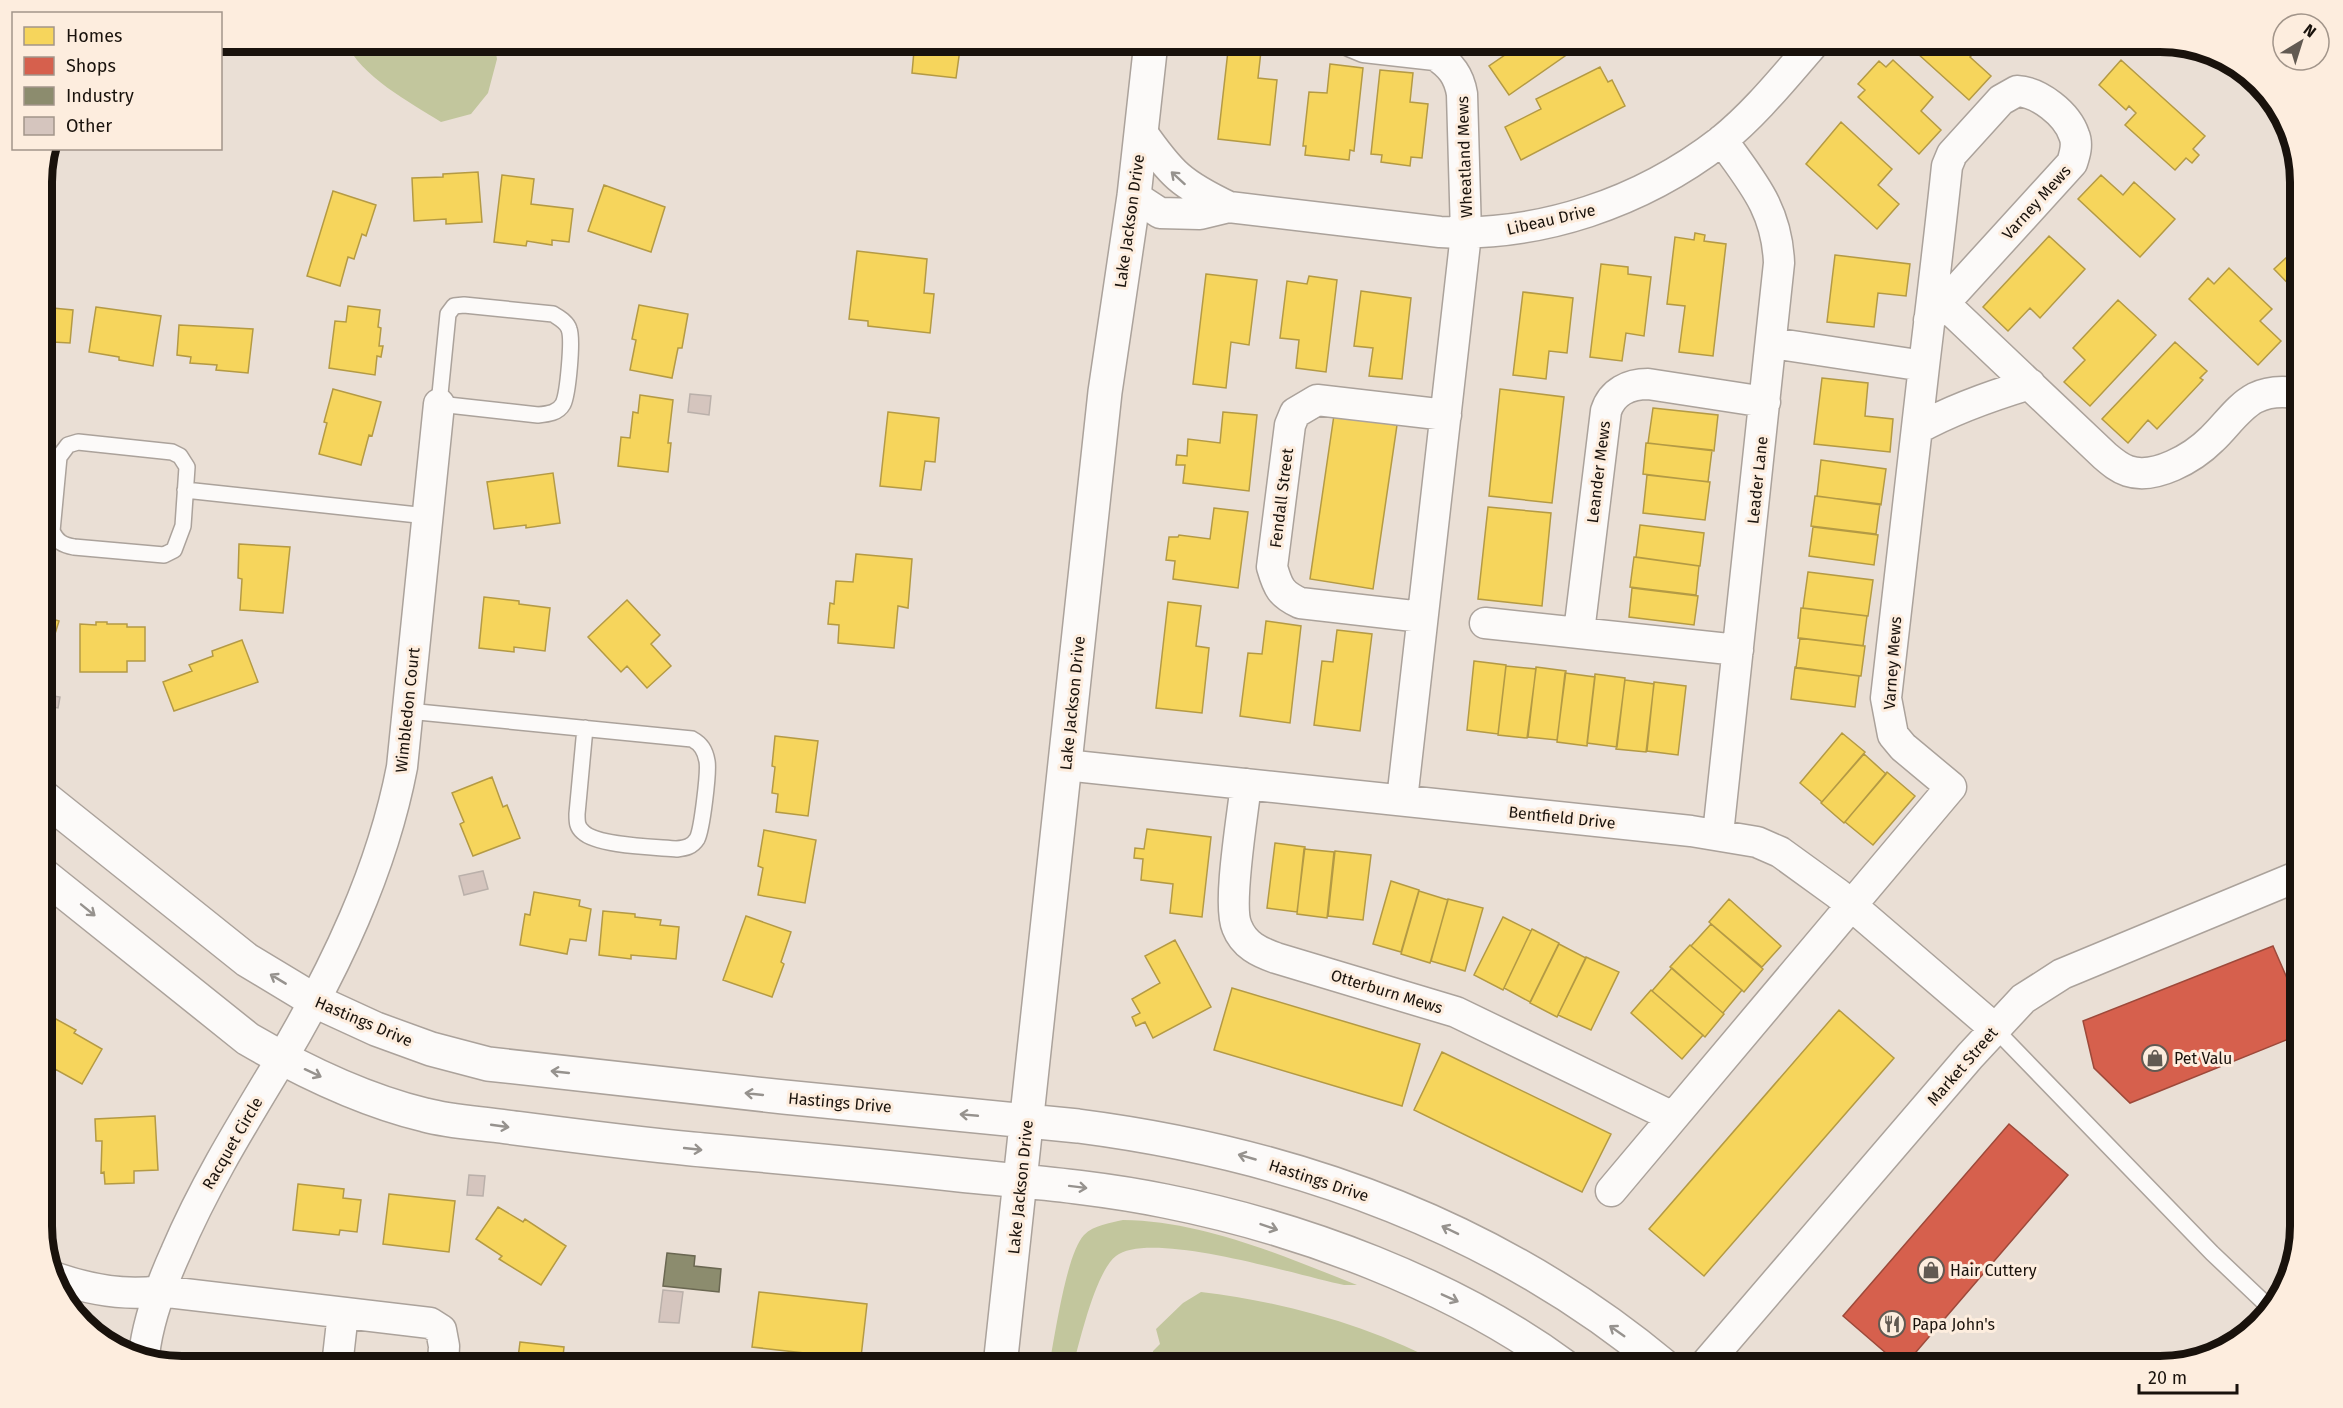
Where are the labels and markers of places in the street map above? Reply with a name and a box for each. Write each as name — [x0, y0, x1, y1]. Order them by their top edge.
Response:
shop icon: Pet Valu — [2140, 1043, 2170, 1073]
place label: Pet Valu — [2174, 1049, 2232, 1068]
shop icon: Hair Cuttery — [1916, 1255, 1946, 1285]
place label: Hair Cuttery — [1950, 1261, 2037, 1280]
restaurant icon: Papa John's — [1877, 1309, 1907, 1339]
place label: Papa John's — [1912, 1315, 1995, 1334]

